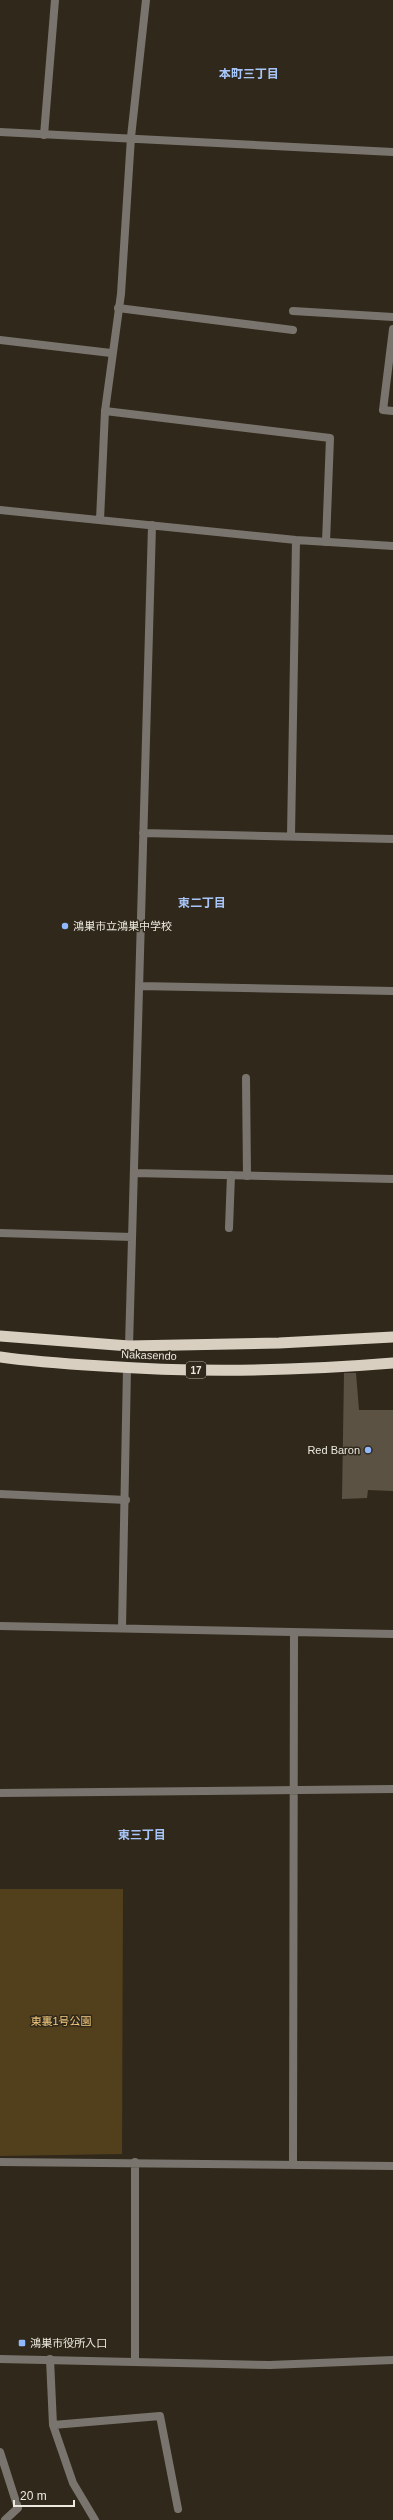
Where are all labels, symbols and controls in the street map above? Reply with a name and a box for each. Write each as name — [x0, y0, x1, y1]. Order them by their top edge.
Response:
district label: 本町三丁目 — [219, 67, 279, 81]
district label: 東二丁目 — [178, 896, 226, 910]
place label: 鴻巣市立鴻巣中学校 — [73, 920, 172, 932]
marker: 鴻巣市立鴻巣中学校 — [60, 921, 70, 931]
street label: Nakasendo — [121, 1348, 177, 1362]
road number: 17 — [186, 1362, 206, 1378]
place label: Red Baron — [307, 1444, 360, 1456]
marker: Red Baron — [363, 1445, 373, 1455]
district label: 東三丁目 — [118, 1828, 166, 1842]
park label: 東裏1号公園 — [30, 2015, 92, 2027]
place label: 鴻巣市役所入口 — [30, 2337, 107, 2349]
marker: 鴻巣市役所入口 — [17, 2338, 27, 2348]
scale bar — [14, 2482, 74, 2508]
text: 20 m — [20, 2489, 47, 2503]

